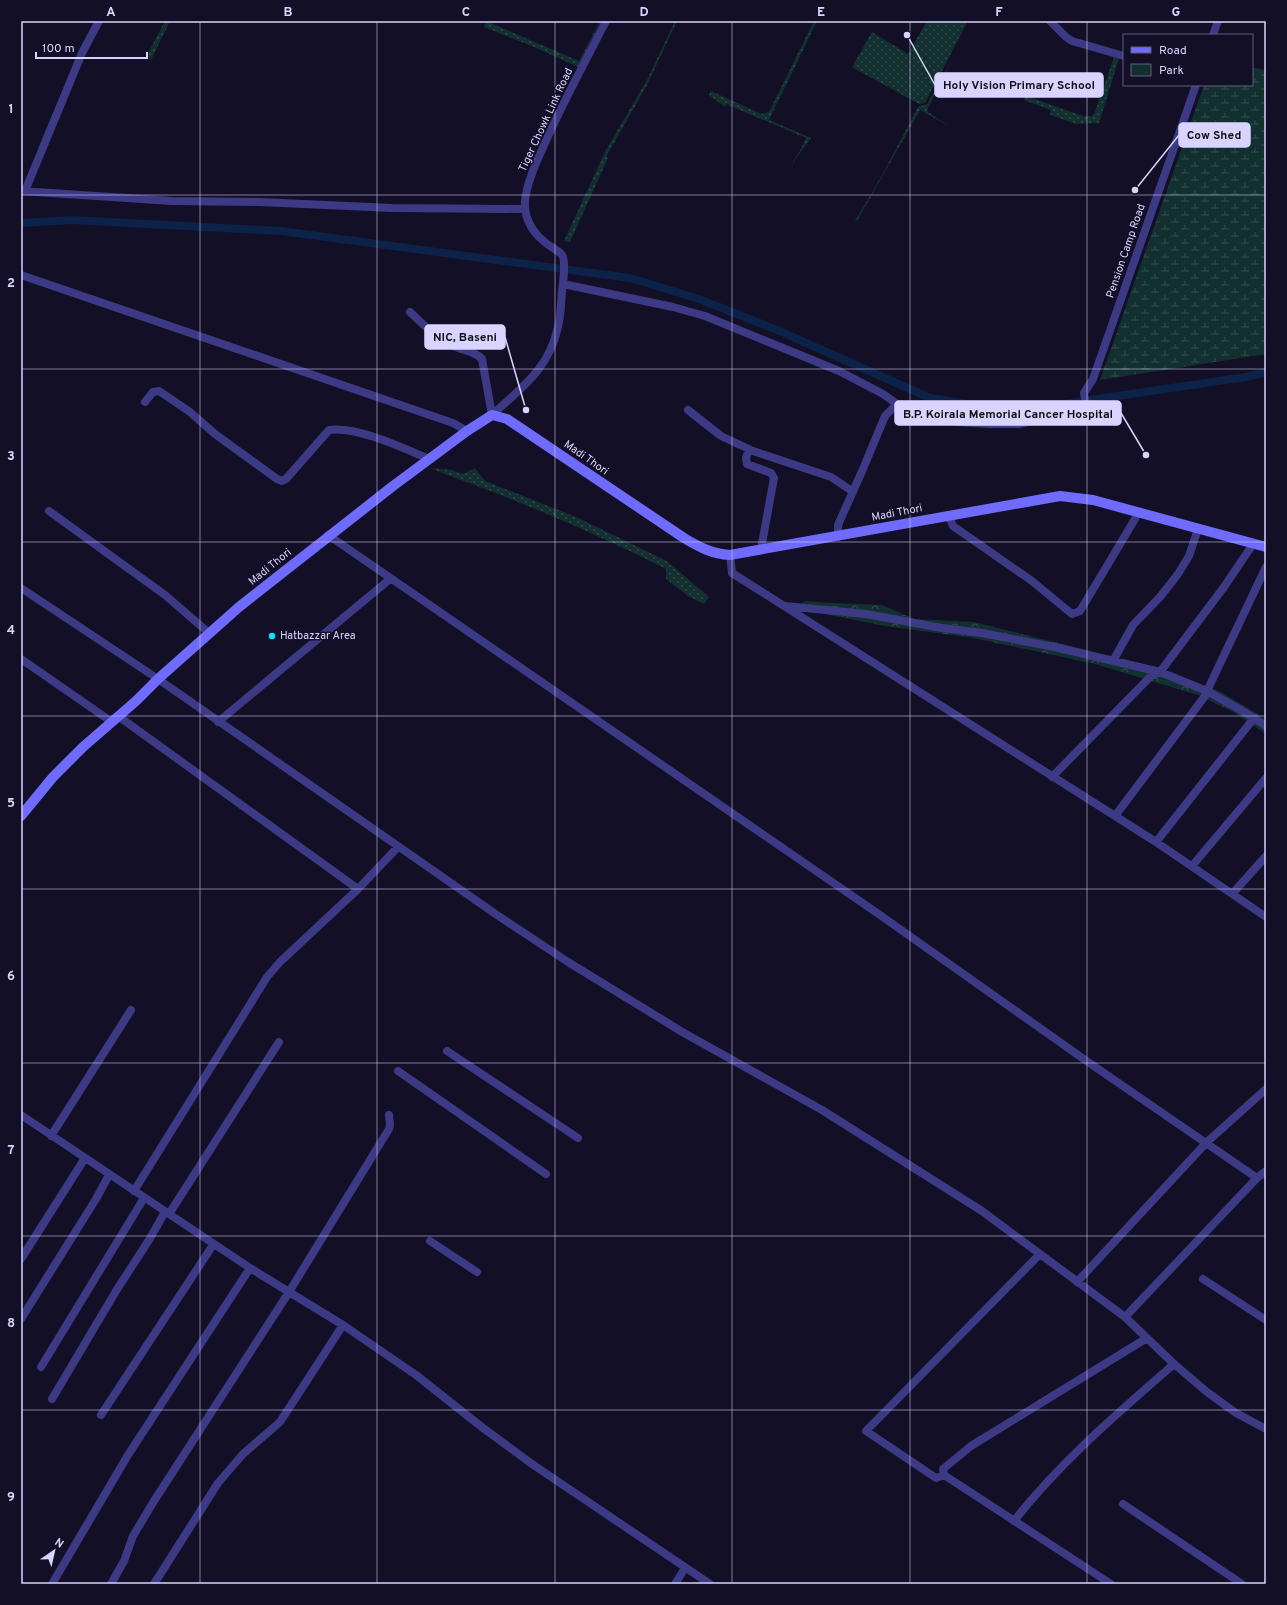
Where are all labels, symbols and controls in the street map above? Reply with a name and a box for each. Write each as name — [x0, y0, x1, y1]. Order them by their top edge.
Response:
text: A — [106, 5, 116, 21]
text: B — [284, 5, 293, 21]
text: C — [462, 5, 470, 21]
text: D — [639, 5, 649, 21]
text: E — [817, 5, 825, 21]
text: F — [995, 5, 1003, 21]
text: G — [1172, 5, 1181, 21]
scale bar — [36, 34, 147, 60]
legend — [1123, 34, 1253, 86]
text: 100 m — [42, 41, 75, 57]
text: Road — [1159, 43, 1187, 59]
text: Park — [1159, 63, 1184, 79]
street label: Tiger Chowk Link Road — [516, 66, 576, 174]
callout: Holy Vision Primary School — [935, 73, 1103, 97]
text: Holy Vision Primary School — [943, 78, 1095, 94]
text: 1 — [8, 102, 14, 118]
callout: Cow Shed — [1179, 123, 1250, 147]
text: Cow Shed — [1187, 128, 1241, 144]
street label: Pension Camp Road — [1103, 202, 1149, 300]
text: 2 — [7, 276, 15, 292]
callout: NIC, Baseni — [425, 325, 505, 349]
text: NIC, Baseni — [433, 330, 497, 346]
callout: B.P. Koirala Memorial Cancer Hospital — [895, 401, 1121, 425]
text: B.P. Koirala Memorial Cancer Hospital — [903, 407, 1113, 423]
street label: Madi Thori — [561, 438, 611, 478]
text: 3 — [7, 449, 15, 465]
street label: Madi Thori — [870, 501, 924, 525]
street label: Madi Thori — [246, 545, 294, 589]
text: 4 — [7, 623, 15, 639]
place label: Hatbazzar Area — [280, 629, 356, 643]
marker: Hatbazzar Area — [267, 631, 277, 641]
text: 5 — [7, 796, 15, 812]
text: 6 — [7, 969, 15, 985]
text: 7 — [8, 1143, 15, 1159]
text: 8 — [7, 1316, 15, 1332]
text: 9 — [7, 1490, 15, 1506]
north arrow — [34, 1531, 74, 1571]
text: N — [52, 1536, 66, 1552]

